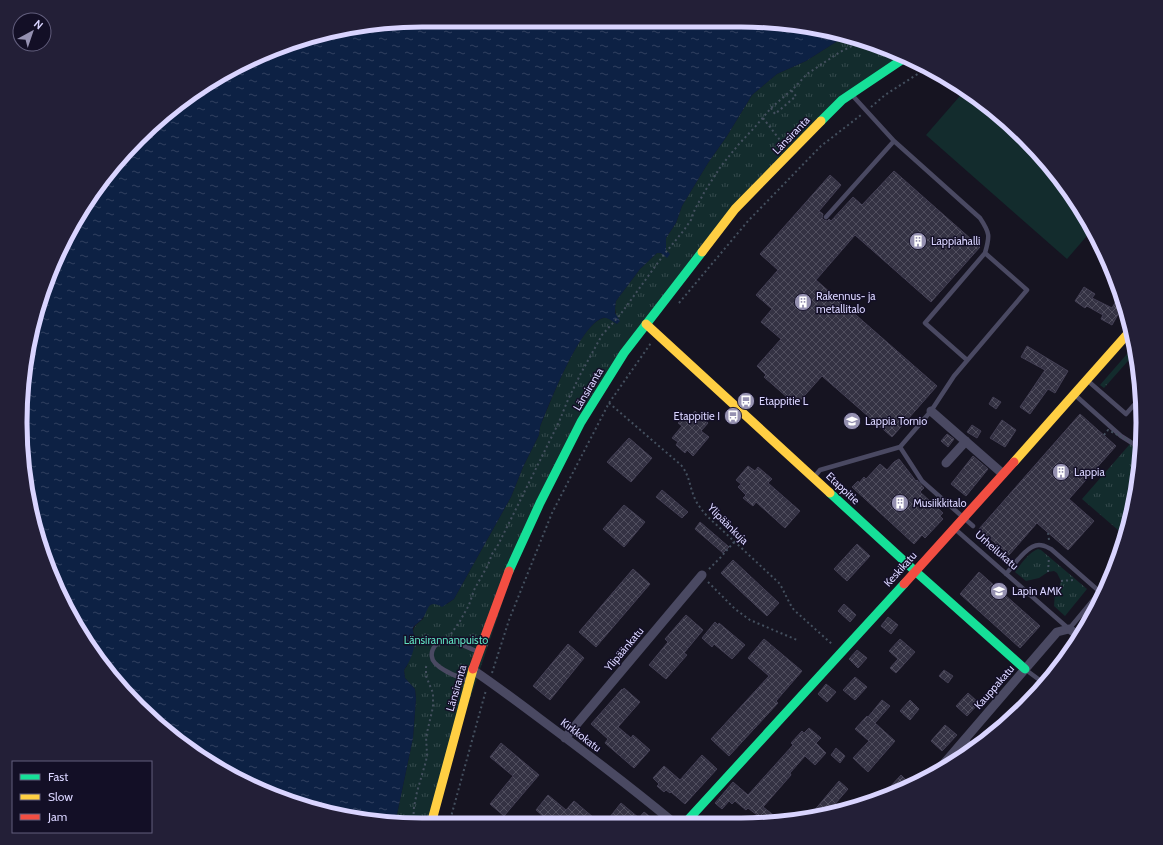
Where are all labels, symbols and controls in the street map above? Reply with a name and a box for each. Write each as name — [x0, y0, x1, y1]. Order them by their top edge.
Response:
north arrow — [12, 12, 52, 52]
text: N — [31, 16, 46, 32]
street label: Länsiranta — [769, 113, 813, 157]
building icon: Lappiahalli — [908, 231, 928, 251]
place label: Lappiahalli — [931, 234, 980, 248]
place label: Rakennus- ja metallitalo — [816, 289, 876, 316]
building icon: Rakennus- ja metallitalo — [793, 292, 813, 312]
street label: Länsiranta — [570, 364, 607, 413]
bus stop icon: Etappitie L — [736, 391, 756, 411]
place label: Etappitie L — [759, 394, 809, 408]
bus stop icon: Etappitie I — [723, 406, 743, 426]
place label: Etappitie I — [674, 409, 720, 423]
school or university icon: Lappia Tornio — [842, 411, 862, 431]
place label: Lappia Tornio — [865, 414, 927, 428]
building icon: Lappia — [1051, 462, 1071, 482]
place label: Lappia — [1074, 465, 1105, 479]
street label: Etappitie — [823, 469, 863, 507]
building icon: Musiikkitalo — [890, 493, 910, 513]
place label: Musiikkitalo — [913, 496, 967, 510]
street label: Ylipäänkuja — [704, 500, 752, 548]
street label: Urheilukatu — [972, 527, 1022, 573]
street label: Keskikatu — [880, 548, 920, 590]
school or university icon: Lapin AMK — [989, 581, 1009, 601]
place label: Lapin AMK — [1012, 584, 1063, 598]
street label: Ylipäänkatu — [601, 624, 647, 675]
park label: Länsirannanpuisto — [404, 633, 488, 647]
street label: Kauppakatu — [971, 662, 1017, 712]
street label: Länsiranta — [443, 663, 469, 713]
street label: Kirkkokatu — [558, 715, 604, 755]
legend — [12, 761, 152, 833]
text: Fast — [48, 769, 68, 784]
text: Slow — [48, 789, 73, 804]
text: Jam — [47, 809, 67, 824]

